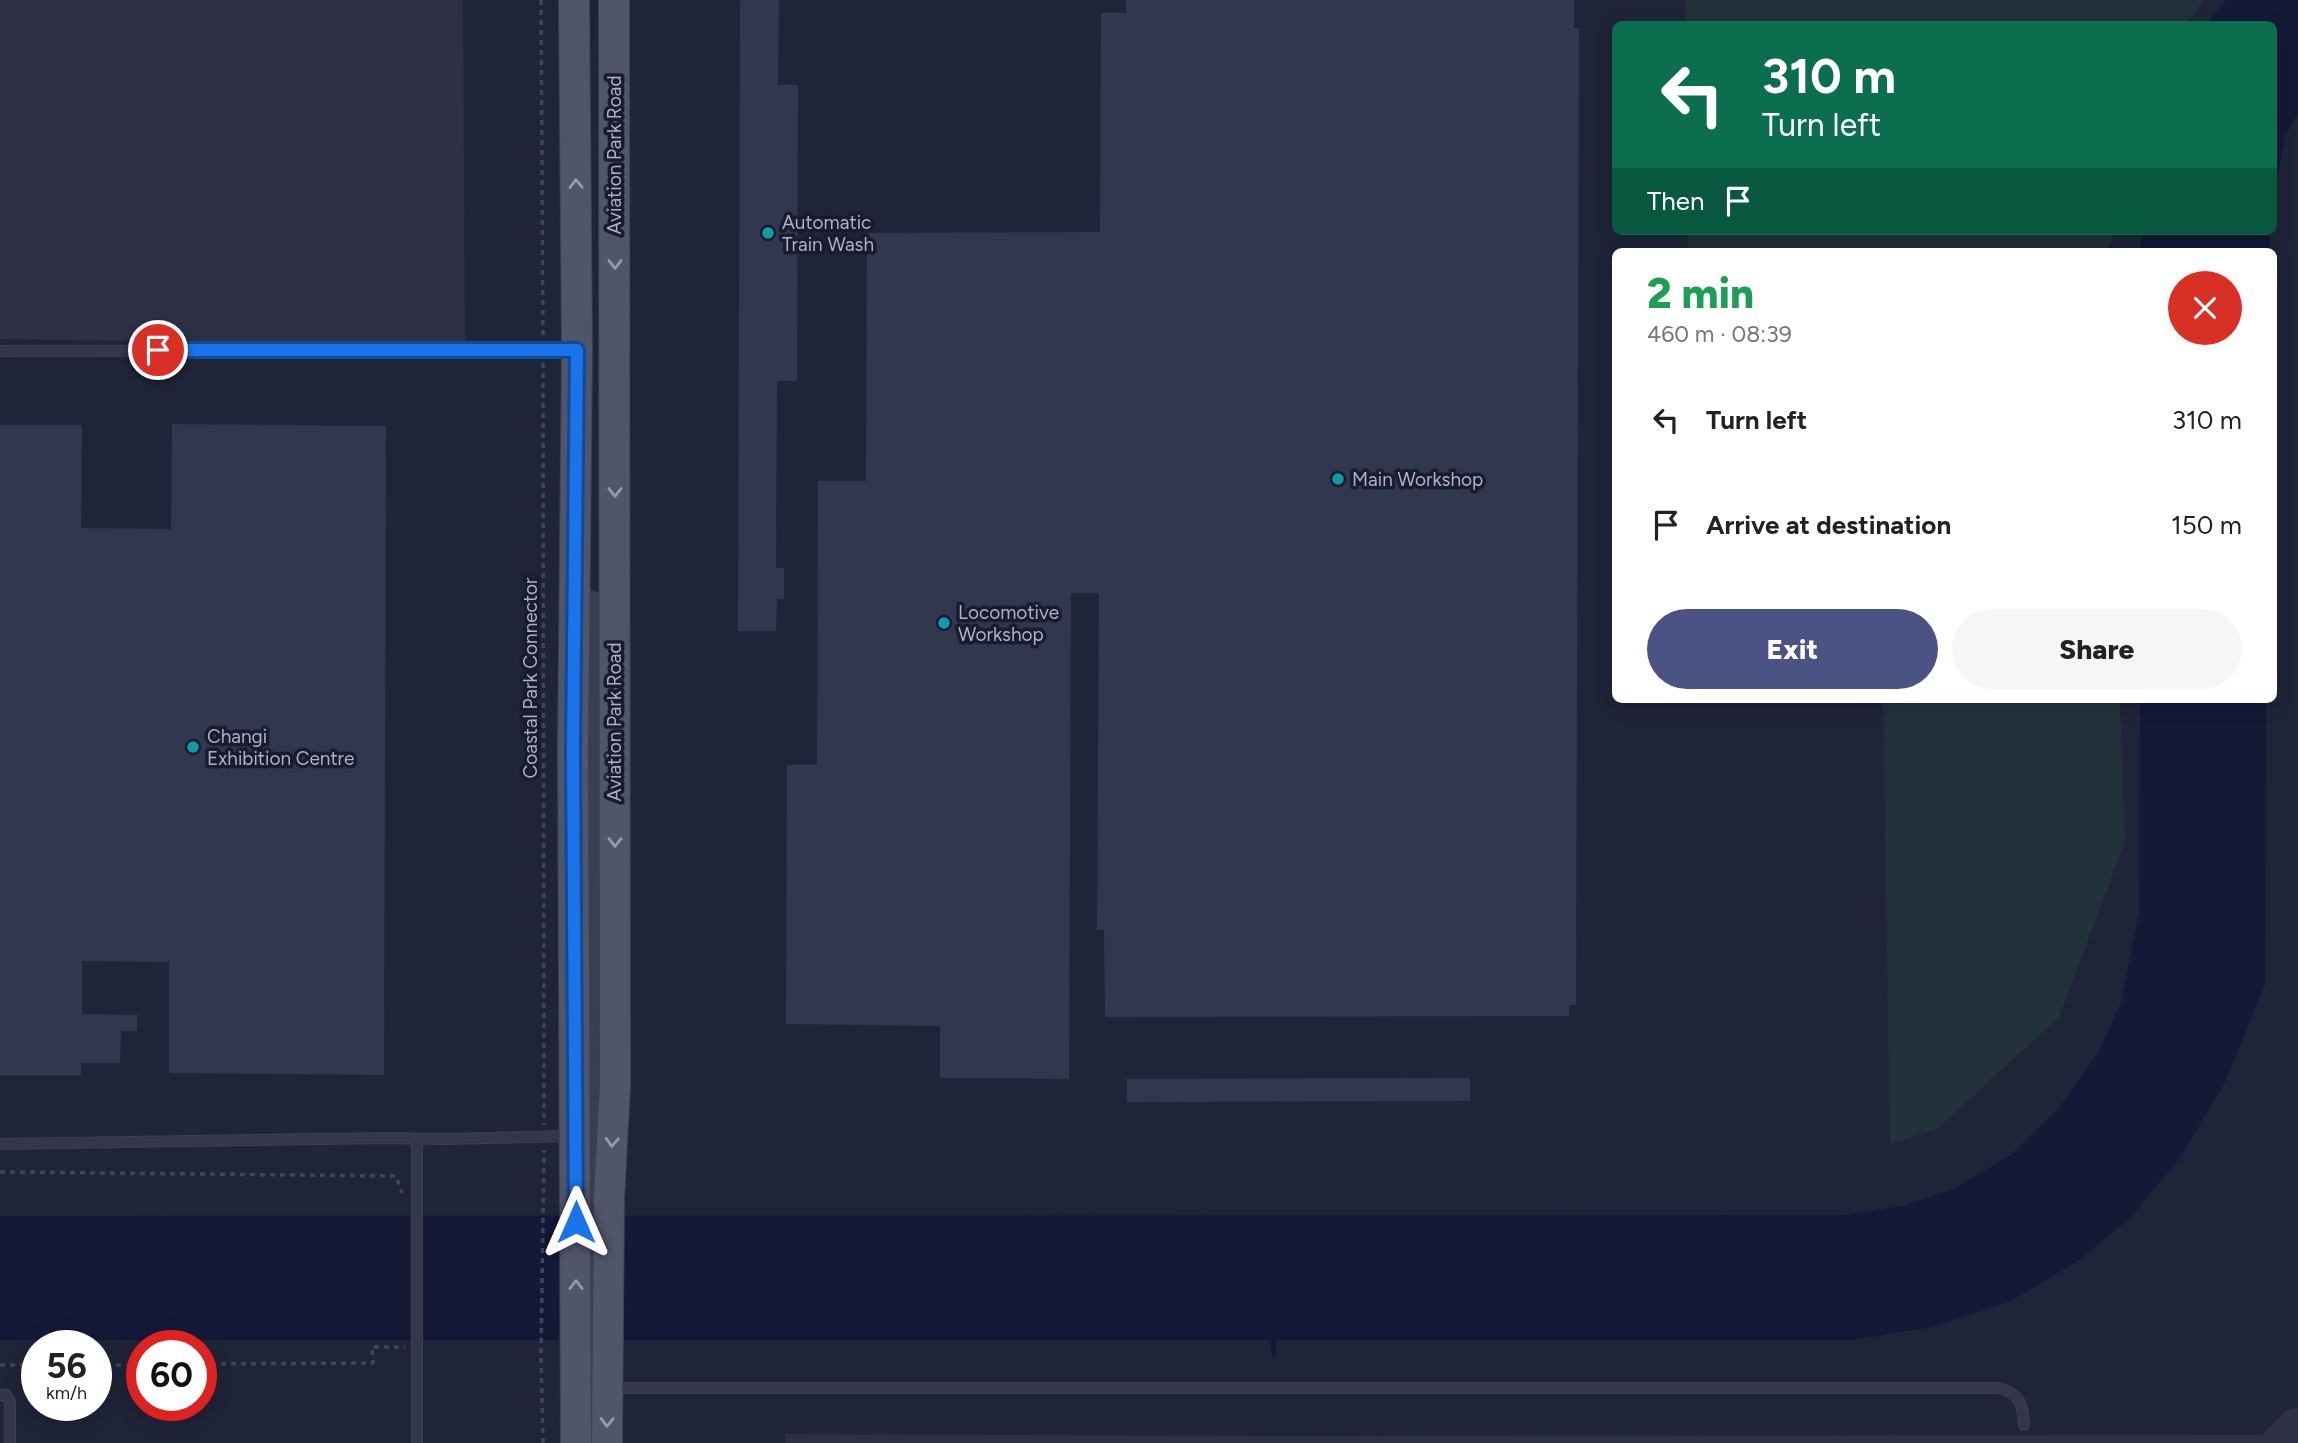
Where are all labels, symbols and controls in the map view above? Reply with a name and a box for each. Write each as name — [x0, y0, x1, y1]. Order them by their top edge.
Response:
text: 310 m — [1762, 46, 1896, 105]
icon: left — [1647, 49, 1738, 140]
street label: Aviation Park Road — [603, 75, 626, 235]
text: Turn left — [1762, 106, 1881, 144]
one-way arrow — [568, 178, 584, 189]
icon: arrive — [1719, 182, 1757, 220]
text: Then — [1647, 185, 1705, 217]
place label: Automatic Train Wash — [782, 211, 874, 256]
marker: Automatic Train Wash — [760, 225, 776, 241]
one-way arrow — [607, 259, 623, 270]
text: 2 min — [1647, 268, 1754, 319]
button: close — [2168, 271, 2242, 345]
pin — [128, 320, 188, 380]
text: 460 m · 08:39 — [1647, 320, 1792, 348]
icon: arrive — [139, 331, 177, 369]
icon: left — [1647, 401, 1685, 439]
text: Turn left — [1706, 404, 1807, 436]
text: 310 m — [2172, 404, 2242, 436]
place label: Main Workshop — [1352, 468, 1483, 491]
marker: Main Workshop — [1330, 471, 1346, 487]
one-way arrow — [607, 487, 623, 497]
icon: arrive — [1647, 506, 1685, 544]
text: Arrive at destination — [1706, 509, 1951, 541]
text: 150 m — [2171, 509, 2242, 541]
street label: Coastal Park Connector — [519, 577, 542, 778]
place label: Locomotive Workshop — [958, 601, 1059, 646]
button: Exit — [1647, 609, 1938, 689]
button: Share — [1952, 609, 2242, 689]
marker: Locomotive Workshop — [936, 615, 952, 631]
street label: Aviation Park Road — [603, 642, 626, 802]
place label: Changi Exhibition Centre — [207, 725, 354, 770]
marker: Changi Exhibition Centre — [185, 739, 201, 755]
one-way arrow — [607, 836, 622, 847]
one-way arrow — [605, 1137, 620, 1148]
position arrow — [539, 1185, 613, 1259]
one-way arrow — [568, 1280, 584, 1290]
speed limit sign: 60 — [126, 1330, 217, 1421]
text: 56 — [46, 1345, 87, 1387]
text: km/h — [46, 1382, 87, 1404]
one-way arrow — [599, 1417, 615, 1428]

